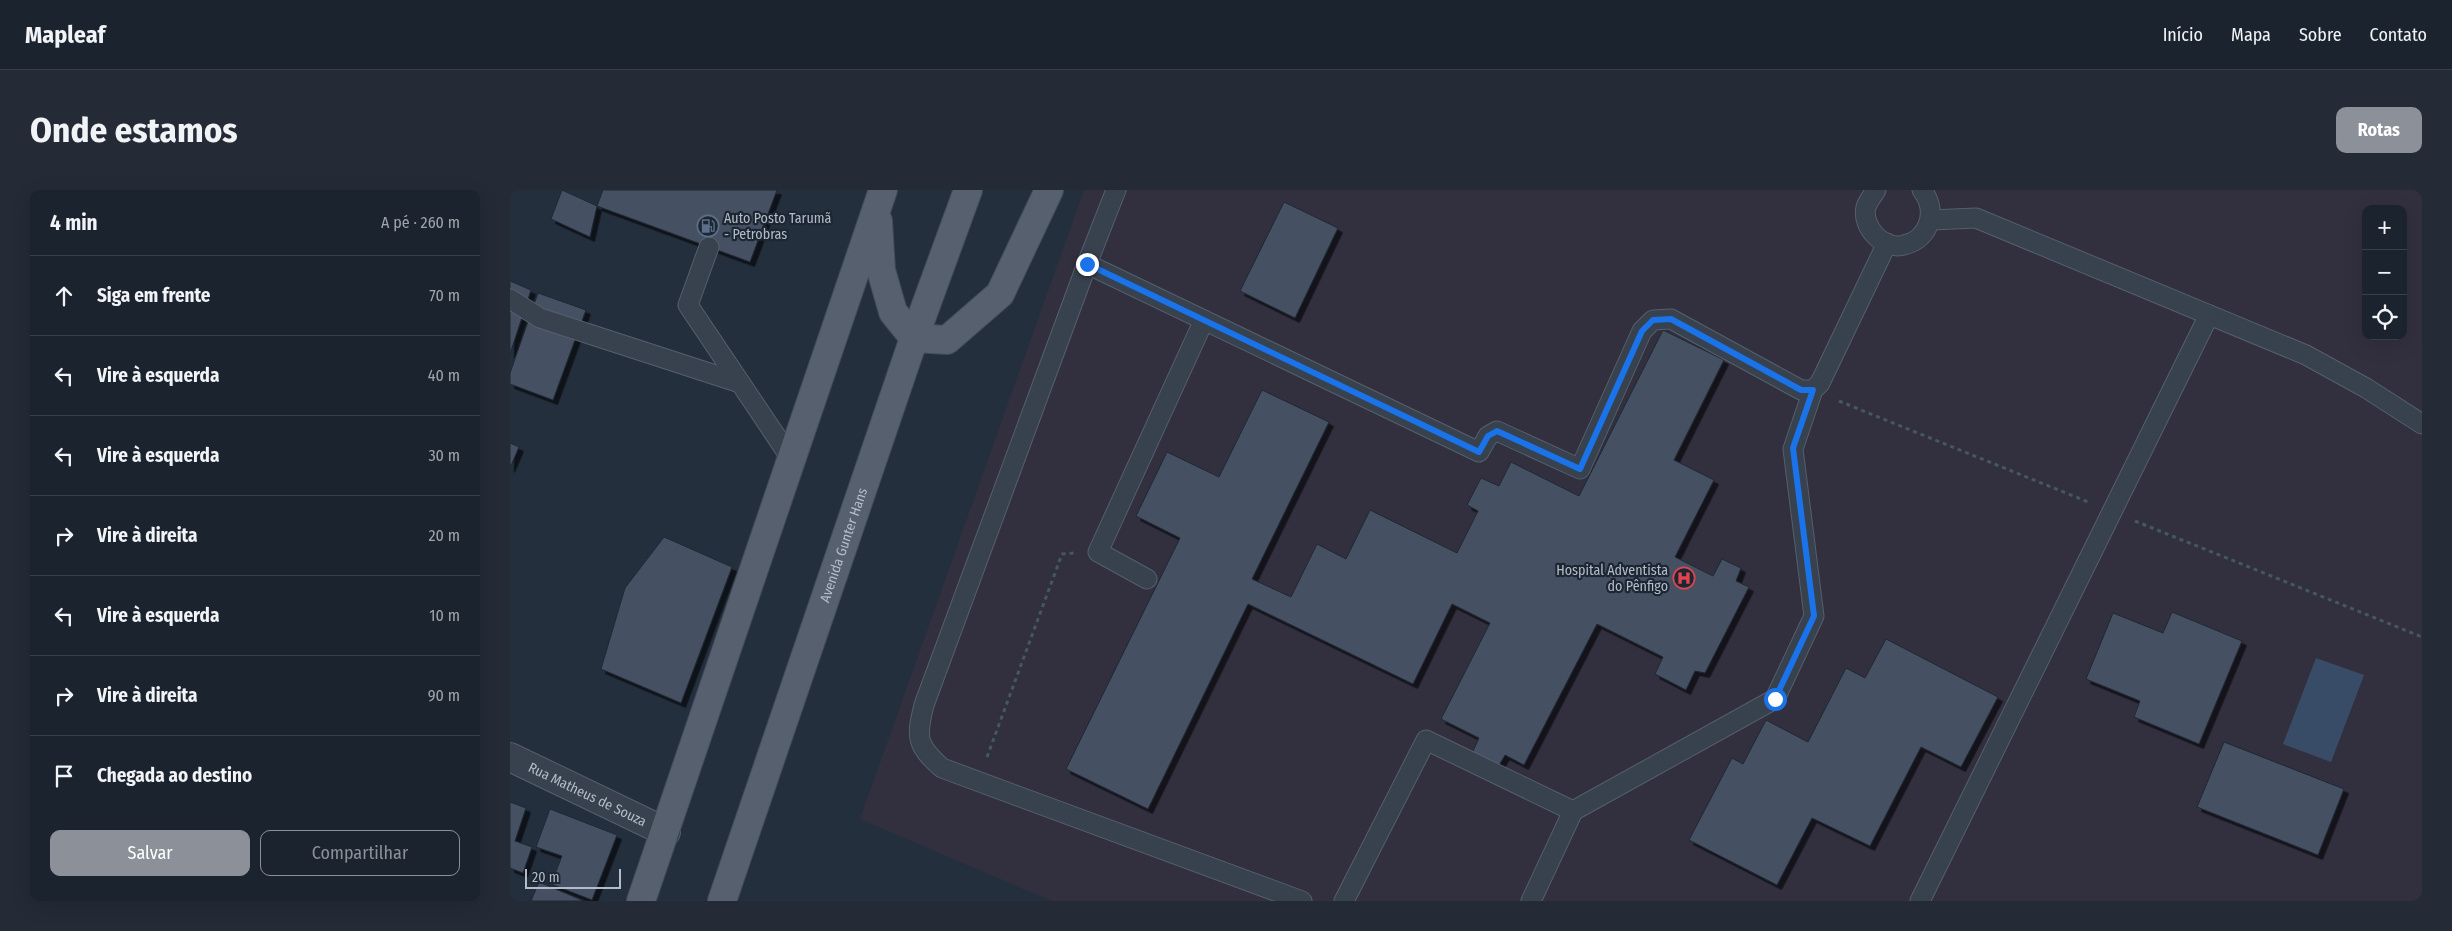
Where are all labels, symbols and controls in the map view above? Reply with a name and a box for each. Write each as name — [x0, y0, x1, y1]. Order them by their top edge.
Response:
text: Mapleaf — [25, 21, 105, 49]
text: Início — [2163, 24, 2203, 46]
text: Mapa — [2231, 24, 2271, 46]
text: Sobre — [2299, 24, 2342, 46]
text: Contato — [2370, 24, 2427, 46]
button: Rotas — [2336, 107, 2422, 153]
text: Onde estamos — [30, 109, 238, 151]
map controls — [2362, 205, 2407, 340]
button: + — [2362, 205, 2407, 250]
text: 4 min — [50, 210, 98, 236]
place label: Auto Posto Tarumã - Petrobras — [724, 210, 832, 243]
text: A pé · 260 m — [381, 213, 460, 232]
fuel station icon: Auto Posto Tarumã - Petrobras — [696, 214, 720, 238]
button: − — [2362, 250, 2407, 295]
route end — [1076, 253, 1099, 276]
icon: ahead — [50, 282, 78, 310]
text: Siga em frente — [97, 284, 211, 307]
text: 70 m — [429, 286, 460, 305]
button: locate — [2362, 295, 2407, 340]
icon: left — [50, 362, 78, 390]
text: Vire à esquerda — [97, 364, 219, 387]
text: 40 m — [428, 366, 460, 385]
icon: left — [50, 442, 78, 470]
text: Vire à esquerda — [97, 444, 219, 467]
text: 30 m — [428, 446, 460, 465]
street label: Avenida Gunter Hans — [816, 486, 871, 605]
icon: right — [50, 522, 78, 550]
text: Vire à direita — [97, 524, 198, 547]
text: 20 m — [429, 526, 460, 545]
place label: Hospital Adventista do Pênfigo — [1556, 562, 1668, 595]
hospital icon: Hospital Adventista do Pênfigo — [1672, 566, 1696, 590]
icon: left — [50, 602, 78, 630]
text: Vire à esquerda — [97, 604, 219, 627]
text: 10 m — [429, 606, 460, 625]
icon: right — [50, 682, 78, 710]
text: Vire à direita — [97, 684, 198, 707]
text: 90 m — [428, 686, 460, 705]
route start — [1764, 688, 1787, 711]
street label: Rua Matheus de Souza — [526, 759, 649, 830]
icon: arrive — [50, 762, 78, 790]
text: Chegada ao destino — [97, 764, 252, 787]
button: Salvar — [50, 830, 250, 876]
button: Compartilhar — [260, 830, 460, 876]
scale bar — [525, 866, 621, 889]
text: 20 m — [532, 869, 560, 886]

